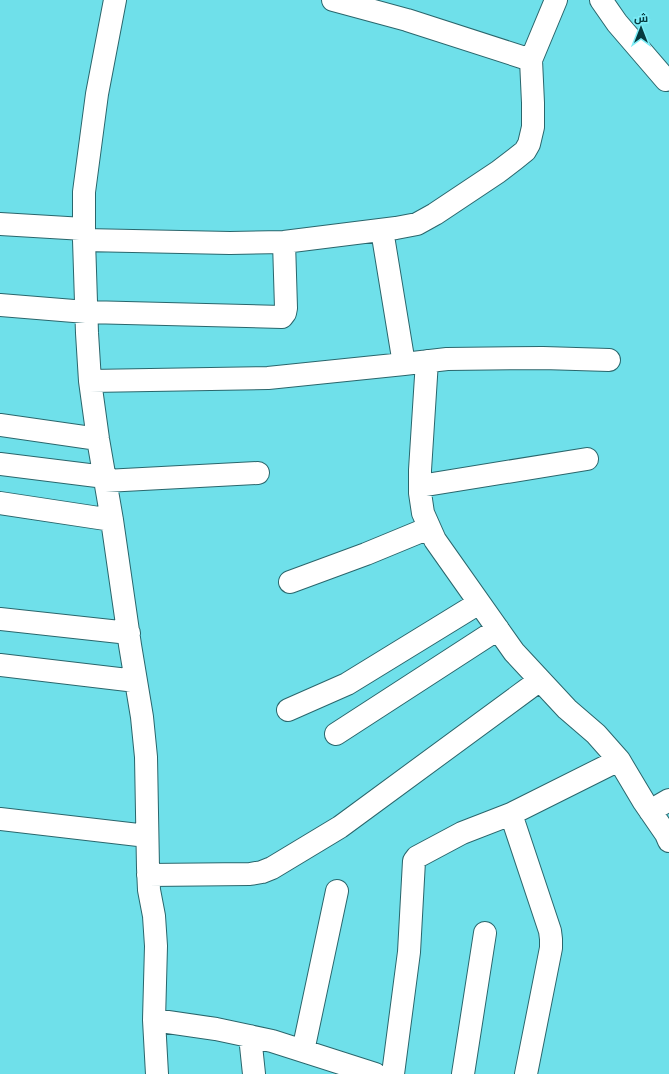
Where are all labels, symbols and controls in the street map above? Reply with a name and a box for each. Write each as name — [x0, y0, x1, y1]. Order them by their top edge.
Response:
north arrow — [621, 8, 661, 48]
text: ش — [634, 11, 648, 25]

